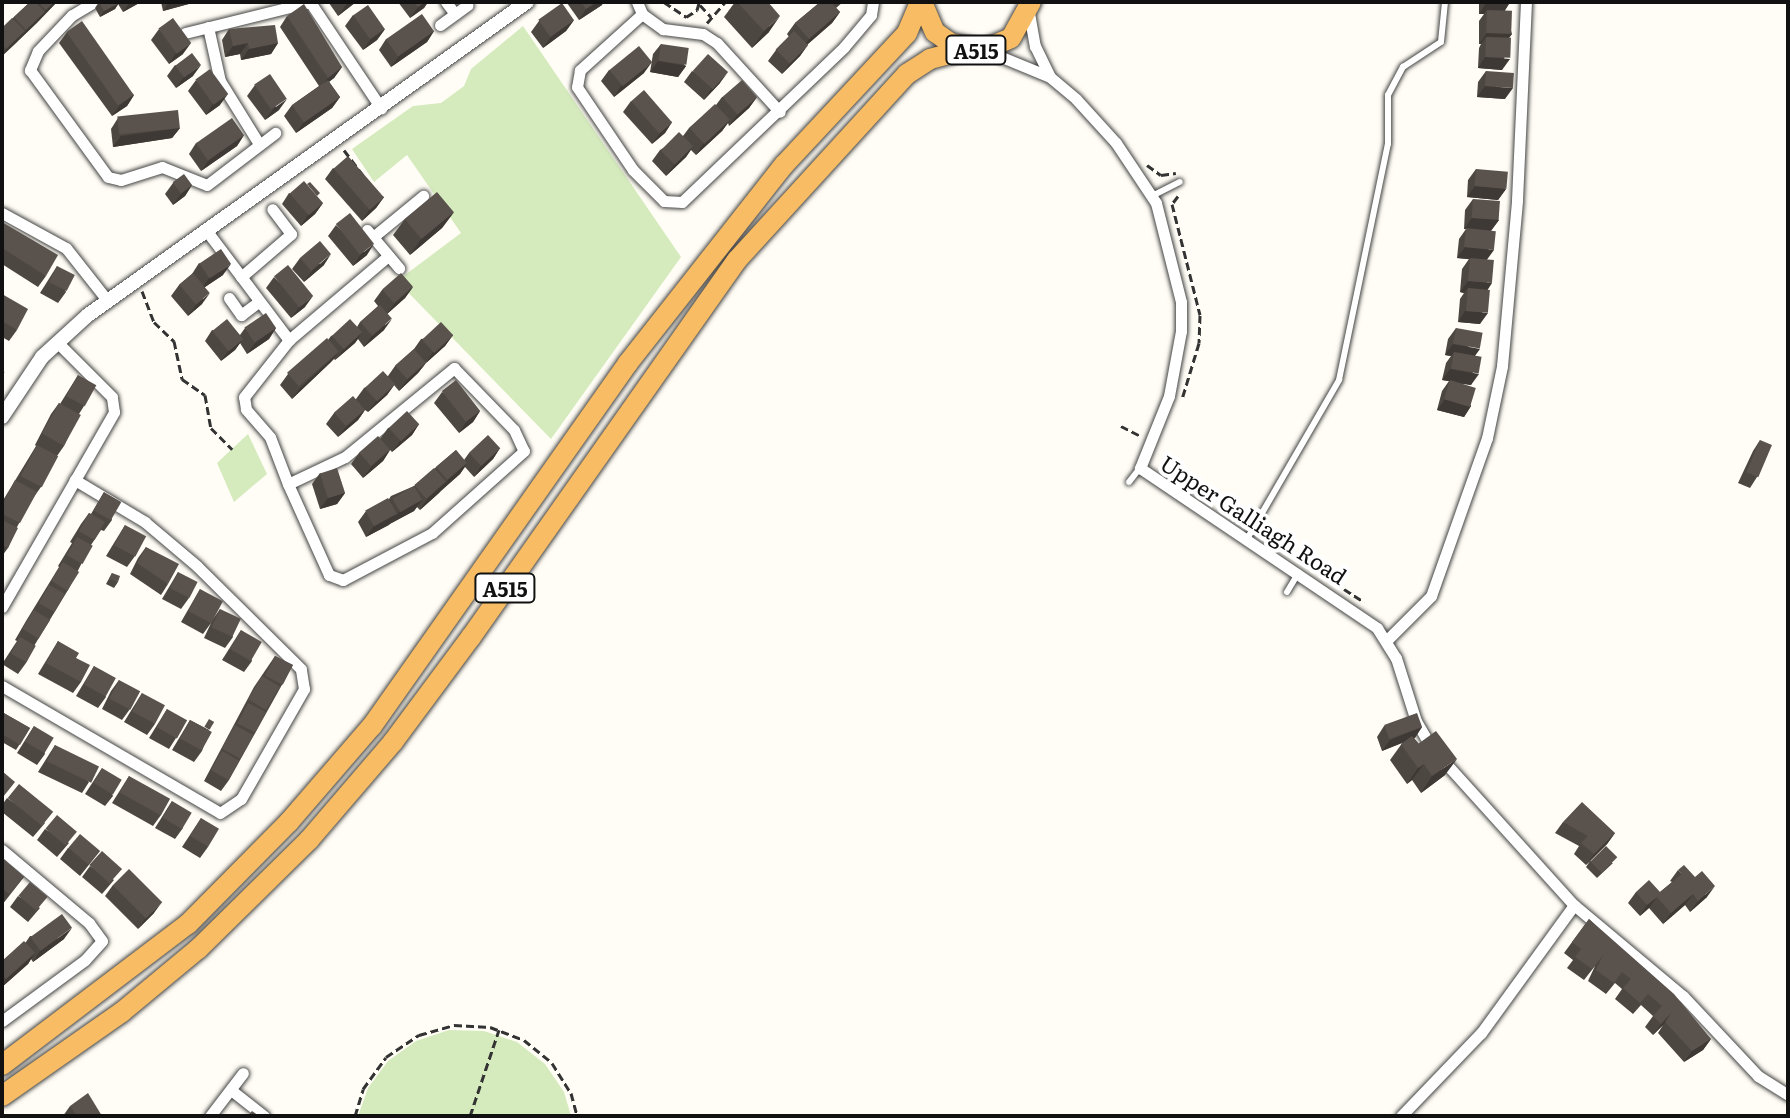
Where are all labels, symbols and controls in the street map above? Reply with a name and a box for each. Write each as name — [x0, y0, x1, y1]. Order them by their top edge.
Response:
road number: A515 — [944, 34, 1008, 66]
street label: Upper Galliagh Road — [1156, 449, 1352, 589]
road number: A515 — [473, 572, 537, 604]

